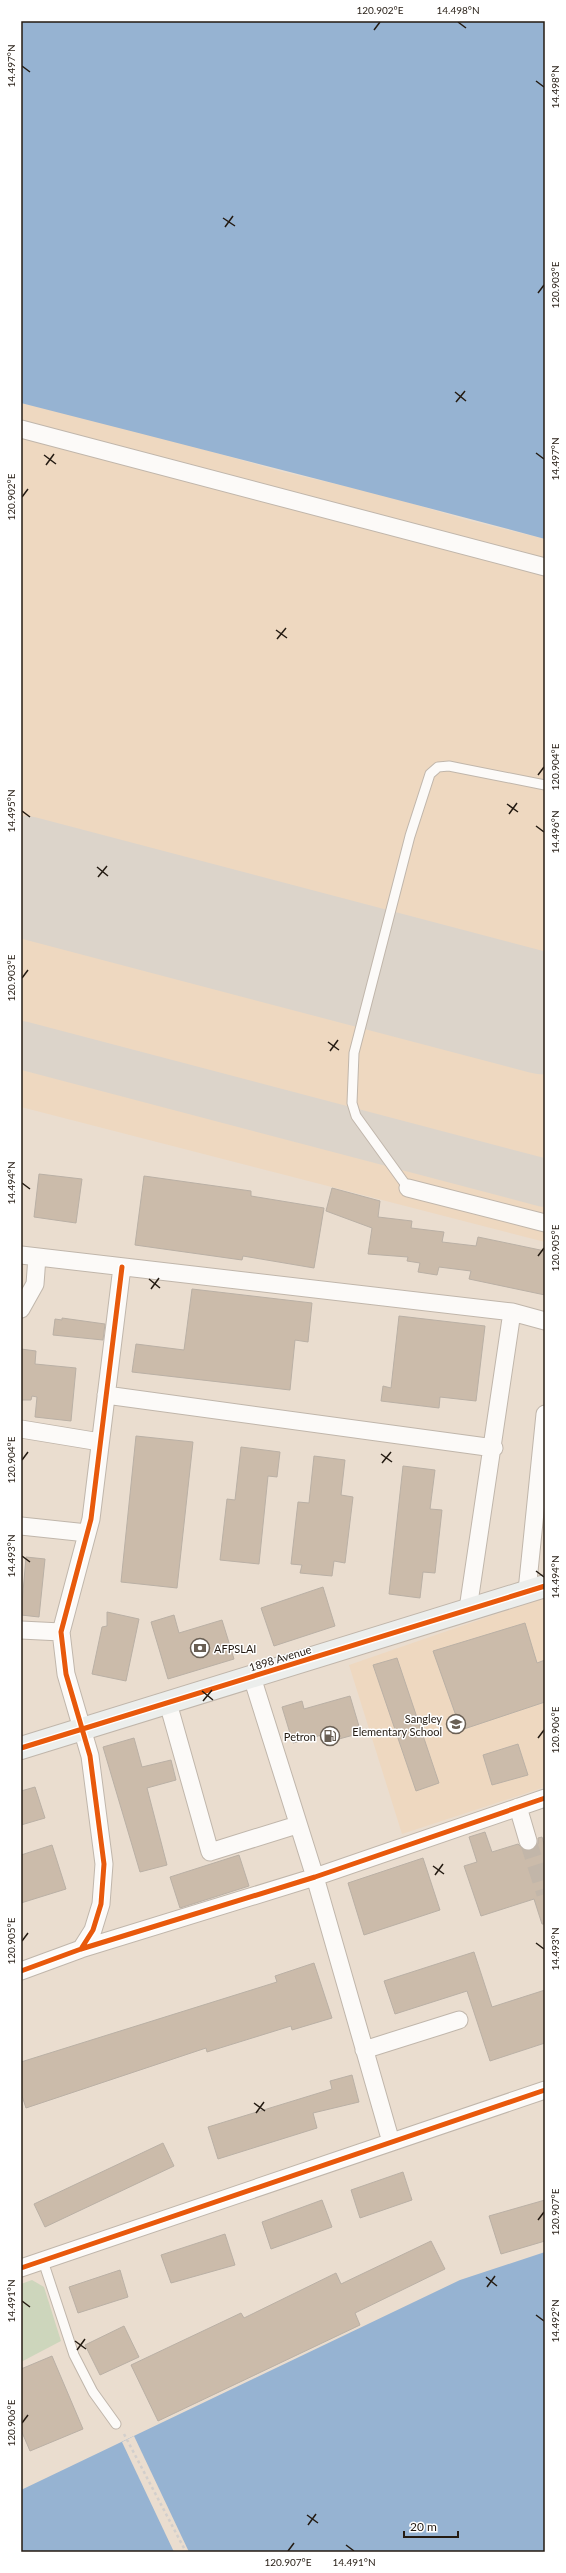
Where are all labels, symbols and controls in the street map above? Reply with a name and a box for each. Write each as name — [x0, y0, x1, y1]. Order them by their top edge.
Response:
text: 120.902°E — [356, 4, 404, 16]
text: 14.498°N — [436, 4, 480, 16]
text: 14.497°N — [5, 44, 17, 88]
text: 14.498°N — [549, 65, 561, 109]
text: 120.903°E — [549, 261, 561, 309]
text: 14.497°N — [549, 437, 561, 481]
text: 120.902°E — [5, 473, 17, 521]
text: 120.904°E — [549, 743, 561, 791]
text: 14.495°N — [5, 789, 17, 833]
text: 14.496°N — [549, 810, 561, 854]
text: 120.903°E — [5, 954, 17, 1002]
text: 14.494°N — [5, 1161, 17, 1205]
text: 120.905°E — [549, 1224, 561, 1272]
text: 120.904°E — [5, 1436, 17, 1484]
text: 14.493°N — [5, 1534, 17, 1578]
text: 14.494°N — [549, 1555, 561, 1599]
bank icon: AFPSLAI — [189, 1637, 211, 1659]
place label: AFPSLAI — [214, 1642, 256, 1655]
street label: 1898 Avenue — [247, 1642, 313, 1674]
text: 120.906°E — [549, 1706, 561, 1754]
place label: Sangley Elementary School — [352, 1712, 442, 1738]
school or university icon: Sangley Elementary School — [445, 1713, 467, 1735]
fuel station icon: Petron — [319, 1725, 341, 1747]
place label: Petron — [284, 1730, 316, 1743]
text: 120.905°E — [5, 1917, 17, 1965]
text: 14.493°N — [549, 1927, 561, 1971]
text: 120.907°E — [549, 2188, 561, 2236]
text: 14.491°N — [5, 2279, 17, 2323]
text: 14.492°N — [549, 2299, 561, 2343]
text: 120.906°E — [5, 2399, 17, 2447]
scale bar — [404, 2513, 458, 2539]
text: 20 m — [410, 2519, 437, 2534]
text: 120.907°E — [264, 2556, 312, 2568]
text: 14.491°N — [332, 2556, 376, 2568]

